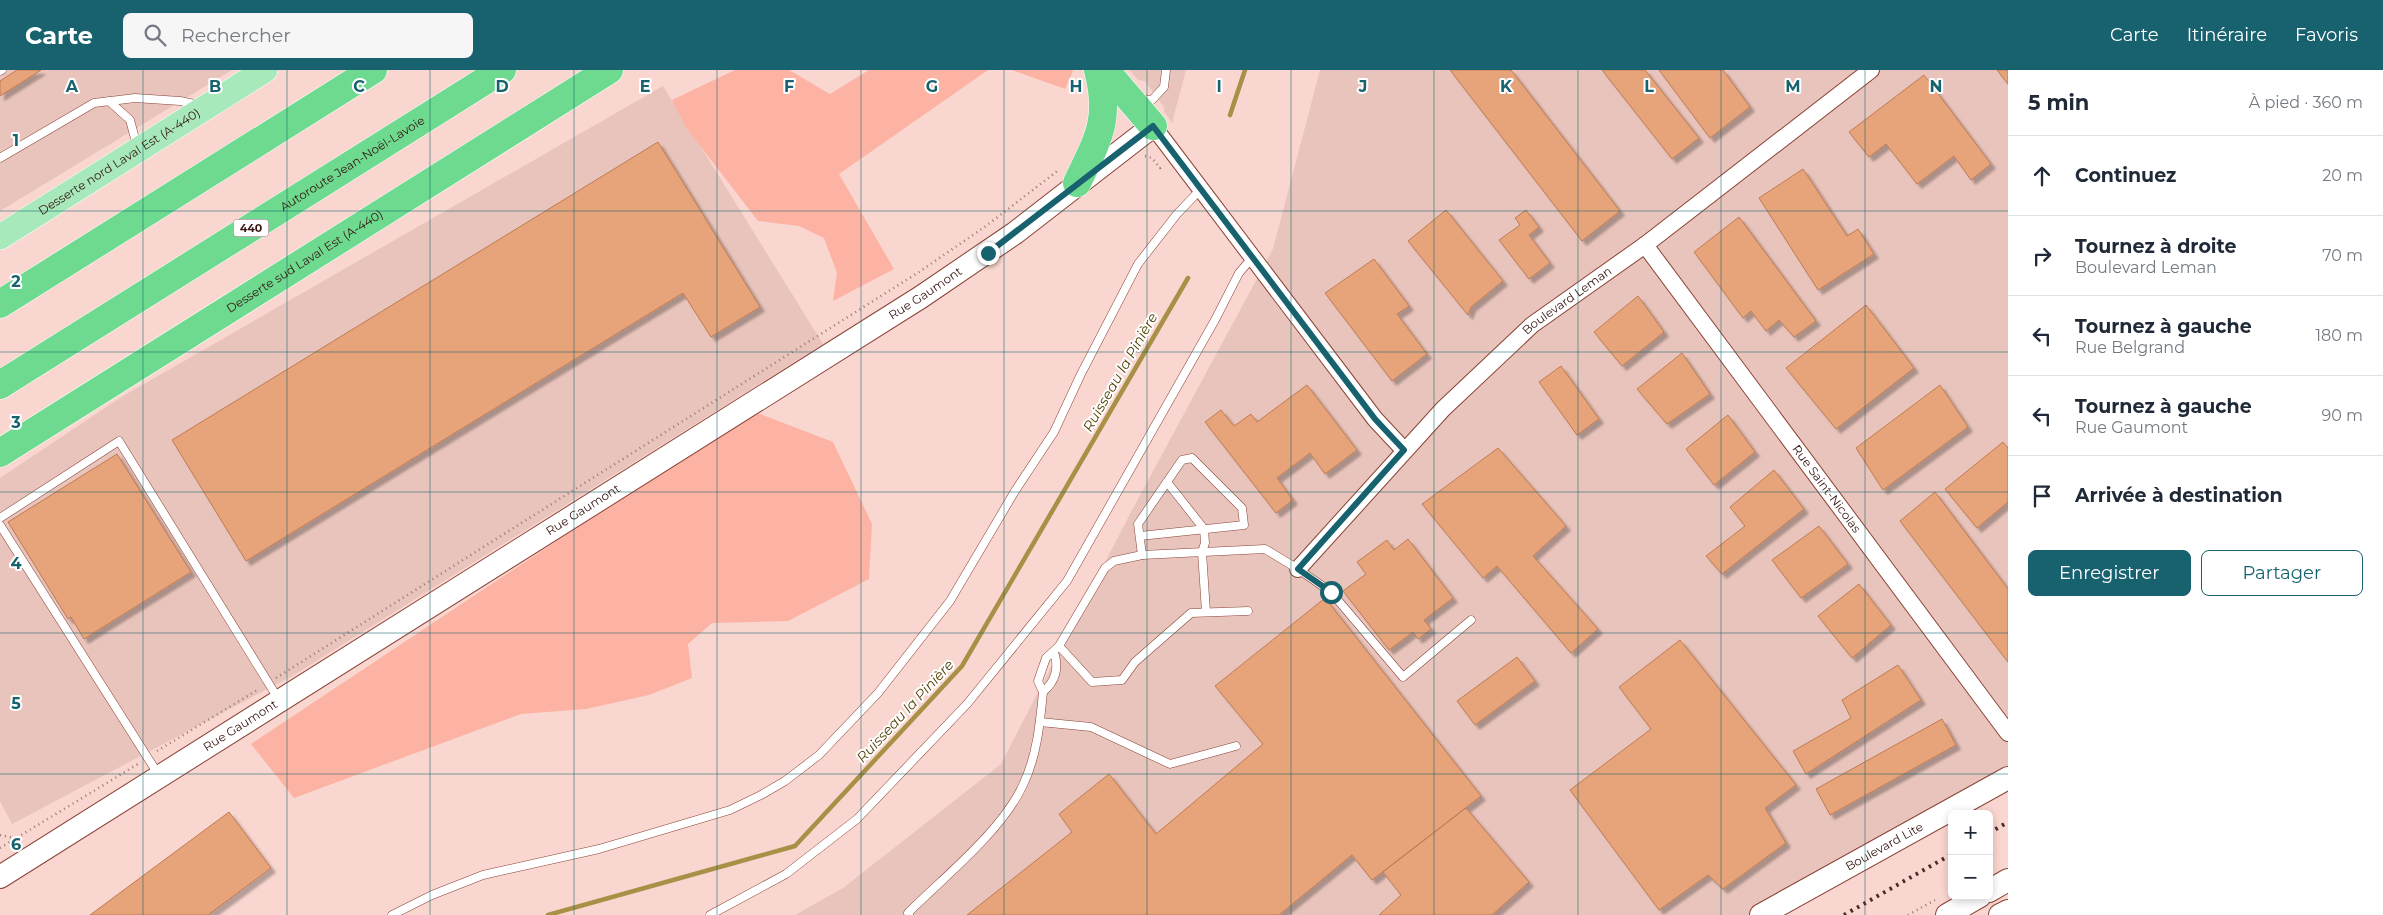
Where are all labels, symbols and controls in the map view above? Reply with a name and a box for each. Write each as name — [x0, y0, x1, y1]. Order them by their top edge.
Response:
search box — [123, 13, 473, 58]
text: Carte — [25, 21, 93, 50]
icon: search — [141, 21, 169, 49]
text: Rechercher — [181, 24, 291, 47]
text: Carte — [2110, 24, 2159, 46]
text: Itinéraire — [2187, 24, 2267, 46]
text: Favoris — [2295, 24, 2358, 46]
text: A — [65, 77, 79, 96]
text: B — [209, 77, 221, 96]
text: C — [353, 77, 365, 96]
text: D — [495, 77, 509, 96]
text: E — [640, 77, 650, 96]
text: F — [784, 77, 794, 96]
text: G — [926, 77, 938, 96]
text: H — [1070, 77, 1082, 96]
text: I — [1216, 77, 1222, 96]
text: J — [1358, 77, 1367, 96]
text: K — [1500, 77, 1513, 96]
text: L — [1644, 77, 1654, 96]
text: M — [1785, 77, 1801, 96]
text: N — [1930, 77, 1942, 96]
text: 5 min — [2028, 90, 2089, 115]
text: À pied · 360 m — [2249, 93, 2363, 112]
street label: Desserte nord Laval Est (A-440) — [35, 105, 203, 218]
street label: Autoroute Jean-Noël-Lavoie — [277, 113, 427, 214]
text: 1 — [13, 131, 19, 150]
icon: ahead — [2028, 162, 2056, 190]
text: Continuez — [2075, 164, 2176, 187]
text: 20 m — [2322, 166, 2363, 185]
street label: Desserte sud Laval Est (A-440) — [223, 206, 385, 316]
road number: 440 — [234, 220, 268, 237]
text: Tournez à droite — [2075, 235, 2236, 258]
route end — [977, 242, 1000, 265]
icon: right — [2028, 242, 2056, 270]
text: 70 m — [2322, 246, 2363, 265]
text: Boulevard Leman — [2075, 258, 2217, 277]
street label: Rue Gaumont — [886, 263, 965, 323]
street label: Boulevard Leman — [1519, 263, 1614, 337]
text: 2 — [11, 272, 21, 291]
water label: Ruisseau la Pinière — [1079, 309, 1161, 435]
text: Tournez à gauche — [2075, 315, 2252, 338]
icon: left — [2028, 322, 2056, 350]
text: 180 m — [2315, 326, 2363, 345]
text: Rue Belgrand — [2075, 338, 2185, 357]
text: Tournez à gauche — [2075, 395, 2252, 418]
icon: left — [2028, 402, 2056, 430]
text: 90 m — [2321, 406, 2363, 425]
text: 3 — [10, 413, 21, 432]
text: Rue Gaumont — [2075, 418, 2188, 437]
street label: Rue Saint-Nicolas — [1789, 442, 1864, 536]
street label: Rue Gaumont — [543, 480, 623, 538]
icon: arrive — [2028, 482, 2056, 510]
text: Arrivée à destination — [2075, 484, 2283, 507]
button: Enregistrer — [2028, 550, 2191, 596]
button: Partager — [2201, 550, 2363, 596]
text: 4 — [10, 554, 22, 573]
route start — [1320, 581, 1343, 604]
water label: Ruisseau la Pinière — [853, 656, 957, 766]
text: 5 — [11, 694, 21, 713]
street label: Rue Gaumont — [200, 696, 280, 754]
map controls — [1948, 810, 1993, 900]
button: + — [1948, 810, 1993, 855]
street label: Boulevard Lite — [1843, 819, 1926, 874]
text: 6 — [11, 835, 21, 854]
button: − — [1948, 855, 1993, 900]

